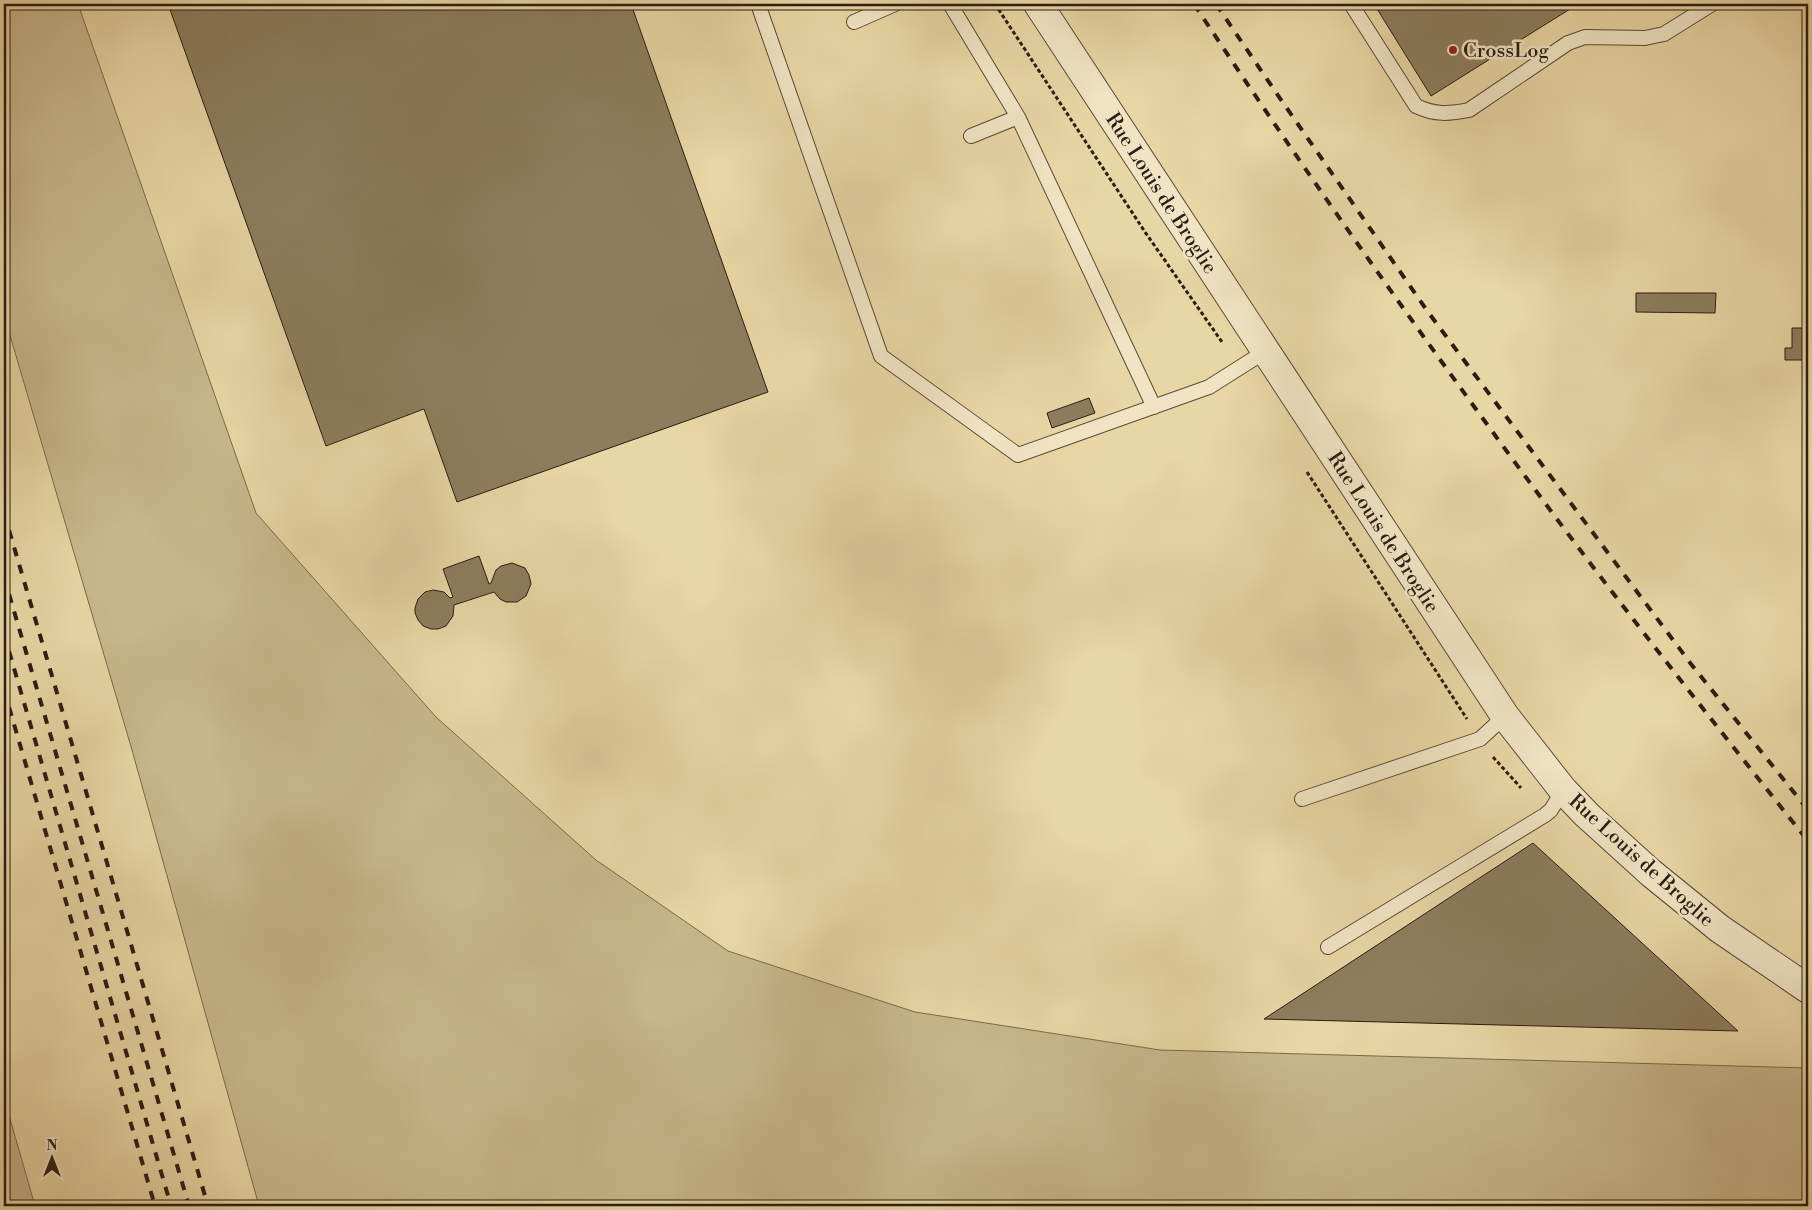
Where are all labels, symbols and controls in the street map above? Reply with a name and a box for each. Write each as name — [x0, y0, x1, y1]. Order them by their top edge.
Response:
place label: CrossLog — [1463, 39, 1549, 64]
marker: CrossLog — [1447, 44, 1459, 56]
street label: Rue Louis de Broglie — [1099, 109, 1222, 279]
street label: Rue Louis de Broglie — [1321, 448, 1444, 618]
street label: Rue Louis de Broglie — [1563, 789, 1719, 933]
north arrow — [28, 1132, 78, 1182]
text: N — [46, 1137, 58, 1155]

